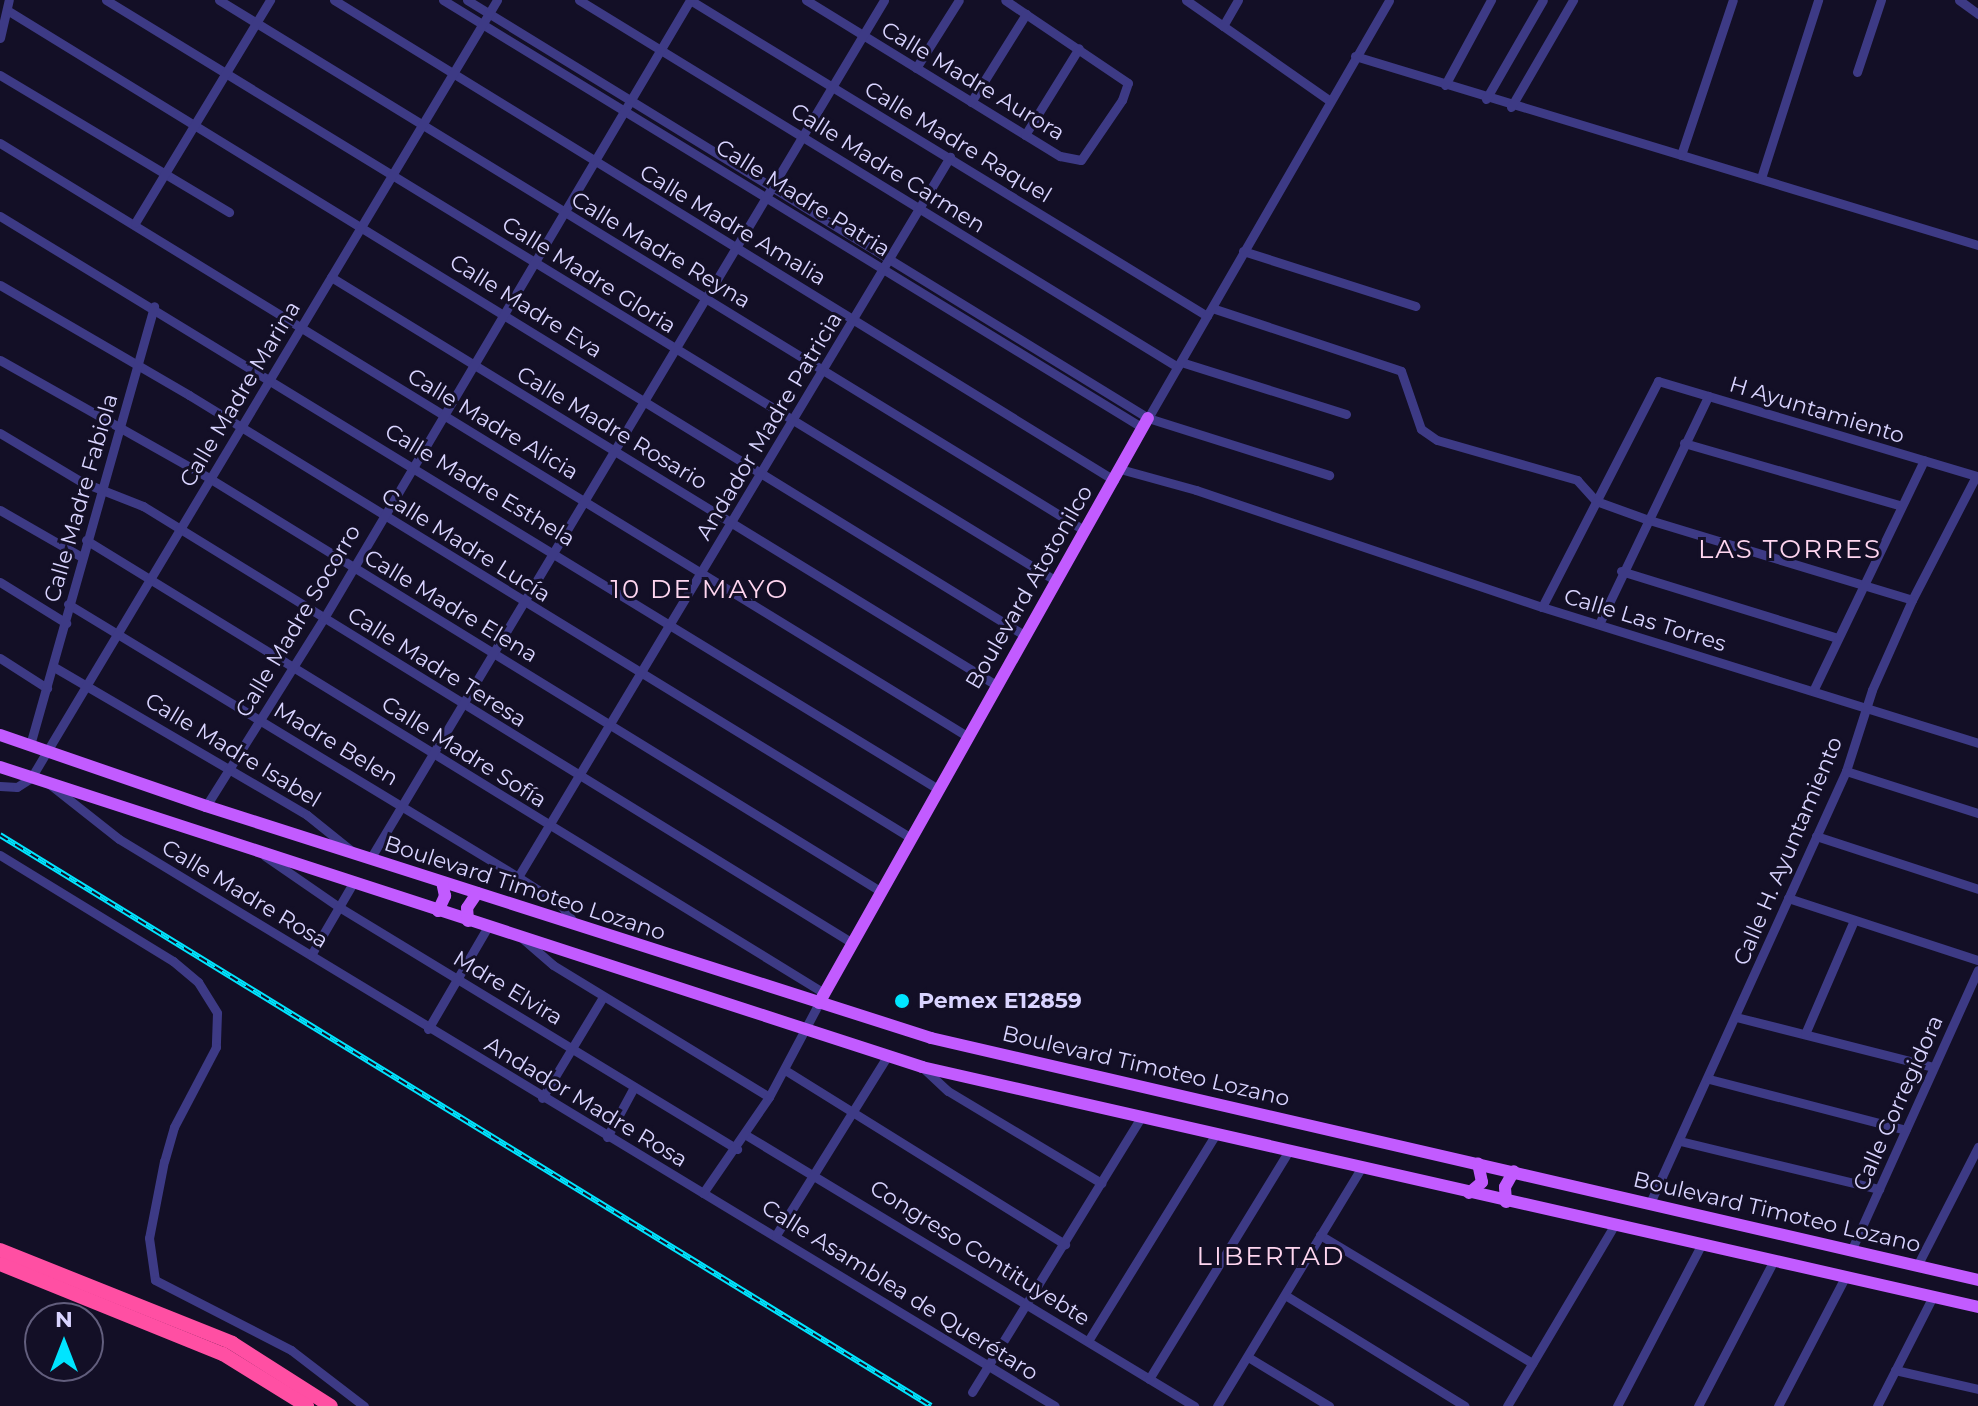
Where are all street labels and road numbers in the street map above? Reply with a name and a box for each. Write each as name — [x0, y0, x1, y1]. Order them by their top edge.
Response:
street label: Calle Madre Aurora — [876, 16, 1070, 146]
street label: Calle Madre Raquel — [860, 76, 1056, 208]
street label: Calle Madre Carmen — [786, 97, 990, 239]
street label: Calle Madre Patria — [711, 134, 895, 262]
street label: Calle Madre Amalia — [635, 159, 831, 291]
street label: Calle Madre Reyna — [567, 186, 755, 314]
street label: Calle Madre Gloria — [497, 211, 681, 339]
street label: Calle Madre Eva — [445, 249, 607, 363]
street label: Calle Madre Marina — [174, 296, 306, 492]
street label: Andador Madre Patricia — [690, 307, 848, 545]
street label: Calle Madre Rosario — [512, 361, 712, 495]
street label: Calle Madre Alicia — [403, 363, 583, 485]
street label: H Ayuntamiento — [1726, 371, 1908, 449]
street label: Calle Madre Fabiola — [39, 391, 123, 605]
street label: Calle Madre Esthela — [380, 418, 580, 552]
street label: Boulevard Atotonilco — [960, 480, 1098, 694]
street label: Calle Madre Lucía — [377, 482, 555, 608]
street label: Calle Madre Socorro — [230, 520, 366, 722]
street label: Calle Madre Elena — [360, 544, 542, 668]
street label: Calle Las Torres — [1561, 583, 1729, 657]
street label: Calle Madre Teresa — [343, 601, 531, 733]
street label: Calle Madre Isabel — [140, 687, 326, 813]
street label: Calle Madre Sofía — [377, 691, 551, 813]
street label: Madre Belen — [269, 697, 403, 791]
street label: Calle H. Ayuntamiento — [1728, 733, 1848, 969]
street label: Boulevard Timoteo Lozano — [381, 830, 669, 946]
street label: Calle Madre Rosa — [157, 834, 333, 954]
street label: Mdre Elvira — [449, 945, 567, 1031]
street label: Calle Corregidora — [1847, 1011, 1949, 1195]
street label: Boulevard Timoteo Lozano — [1000, 1020, 1292, 1112]
street label: Andador Madre Rosa — [480, 1031, 692, 1173]
street label: Boulevard Timoteo Lozano — [1631, 1166, 1923, 1258]
street label: Congreso Contituyebte — [865, 1174, 1095, 1332]
street label: Calle Asamblea de Querétaro — [757, 1194, 1043, 1386]

